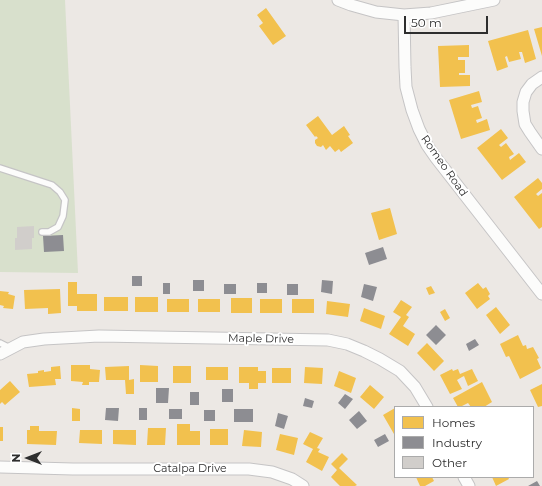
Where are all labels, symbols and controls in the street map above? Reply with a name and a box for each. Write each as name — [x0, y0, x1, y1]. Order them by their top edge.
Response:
scale bar — [406, 8, 490, 34]
text: 50 m — [411, 15, 442, 30]
street label: Romeo Road — [418, 133, 470, 199]
street label: Maple Drive — [228, 332, 294, 346]
legend — [394, 406, 534, 478]
text: Homes — [432, 415, 475, 430]
text: Industry — [432, 435, 482, 450]
north arrow — [8, 438, 48, 478]
text: N — [9, 454, 23, 462]
text: Other — [432, 455, 467, 470]
street label: Catalpa Drive — [153, 462, 227, 476]

